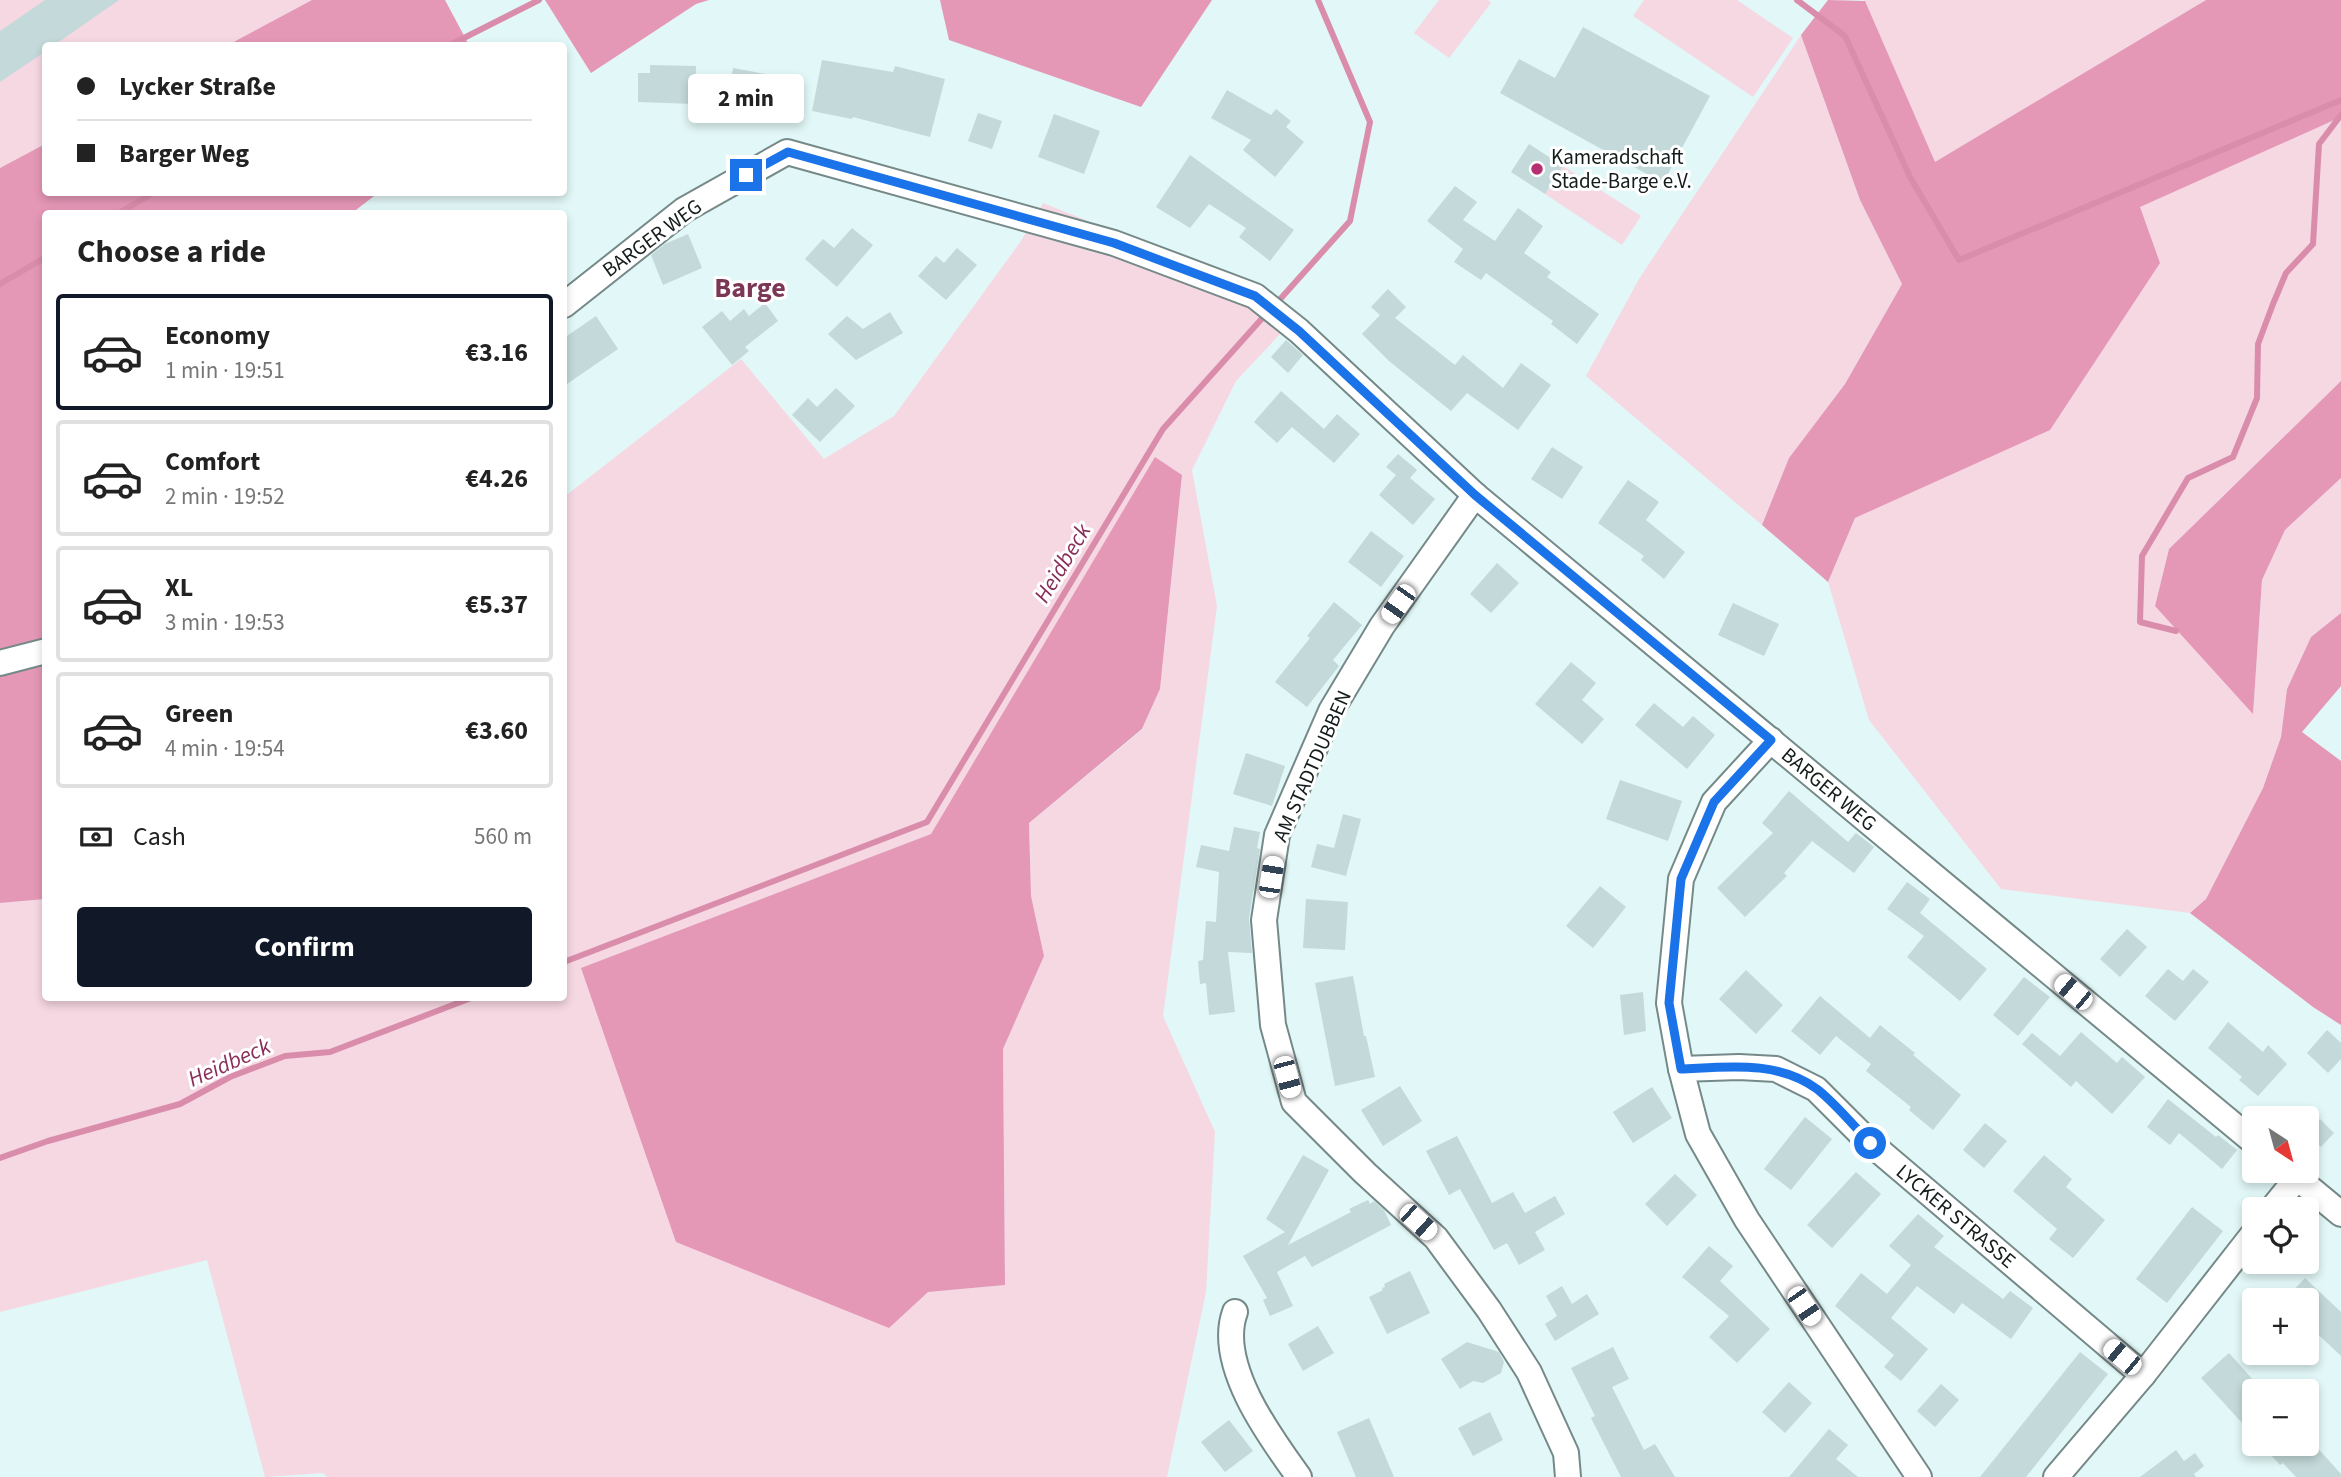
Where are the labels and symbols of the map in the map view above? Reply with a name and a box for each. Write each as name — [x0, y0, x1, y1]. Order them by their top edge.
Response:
callout: 2 min — [688, 74, 804, 122]
place label: Kameradschaft Stade-Barge e.V. — [1551, 142, 1692, 196]
route end — [730, 159, 762, 191]
marker: Kameradschaft Stade-Barge e.V. — [1529, 161, 1545, 177]
street label: BARGER WEG — [596, 192, 708, 284]
district label: Barge — [714, 268, 786, 308]
water label: Heidbeck — [1026, 516, 1100, 609]
car — [1378, 581, 1419, 627]
street label: AM STADTDUBBEN — [1265, 685, 1359, 847]
street label: BARGER WEG — [1775, 740, 1883, 838]
car — [1258, 855, 1285, 899]
car — [2051, 970, 2096, 1014]
water label: Heidbeck — [183, 1029, 277, 1095]
car — [1272, 1054, 1303, 1100]
north arrow — [2242, 1106, 2319, 1183]
route start — [1854, 1127, 1886, 1159]
street label: LYCKER STRASSE — [1890, 1157, 2022, 1275]
car — [1396, 1200, 1441, 1244]
car — [1784, 1283, 1825, 1329]
car — [2100, 1335, 2145, 1379]

